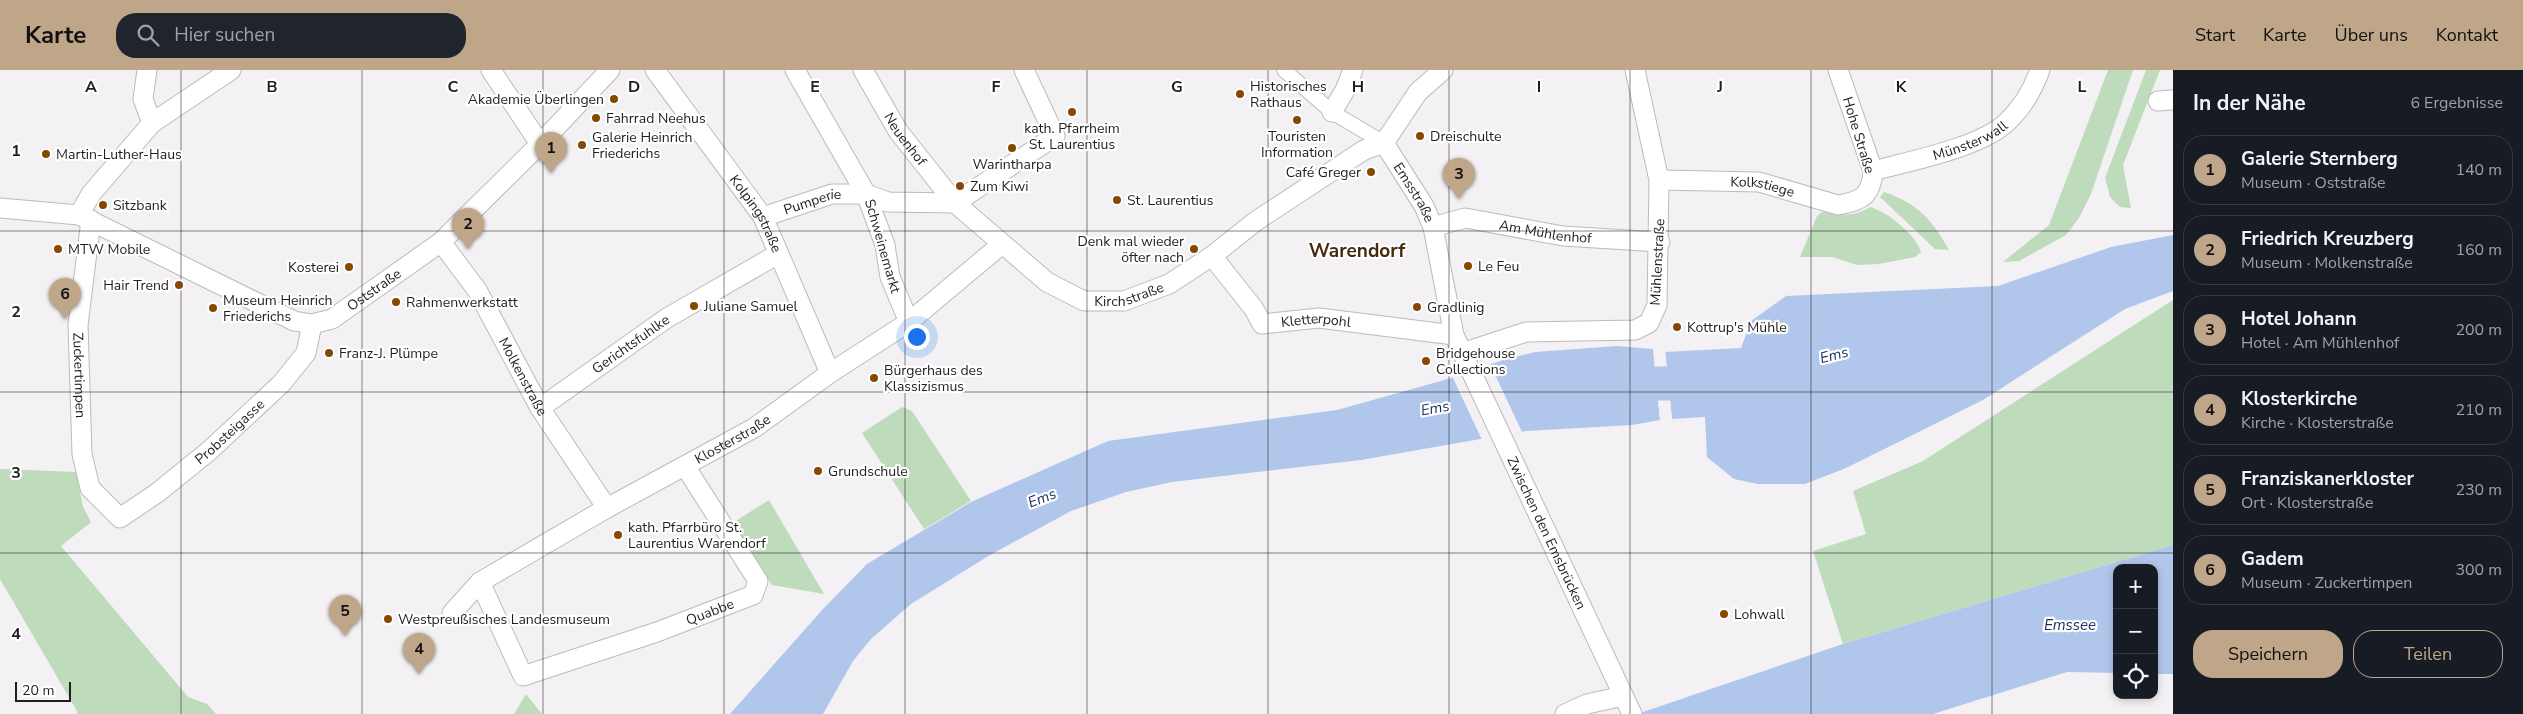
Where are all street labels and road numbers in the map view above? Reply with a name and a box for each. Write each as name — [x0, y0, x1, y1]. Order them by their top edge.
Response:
street label: Hohe Straße — [1838, 94, 1879, 176]
street label: Neuenhof — [879, 109, 931, 170]
street label: Münsterwall — [1931, 116, 2013, 165]
street label: Emsstraße — [1389, 159, 1439, 225]
street label: Kolpingstraße — [725, 171, 786, 256]
street label: Kolkstiege — [1730, 172, 1797, 202]
street label: Pumperie — [781, 185, 841, 220]
street label: Schweinemarkt — [860, 197, 905, 295]
street label: Am Mühlenhof — [1498, 215, 1593, 248]
street label: Mühlenstraße — [1646, 218, 1669, 306]
street label: Oststraße — [343, 264, 405, 316]
street label: Kirchstraße — [1094, 278, 1167, 311]
street label: Kletterpohl — [1280, 309, 1353, 332]
street label: Gerichtsfuhlke — [588, 310, 673, 378]
street label: Zuckertimpen — [68, 332, 90, 418]
street label: Molkenstraße — [494, 334, 552, 420]
street label: Probsteigasse — [191, 395, 269, 469]
street label: Klosterstraße — [691, 410, 775, 469]
street label: Zwischen den Emsbrücken — [1502, 453, 1591, 613]
street label: Quabbe — [683, 594, 737, 630]

